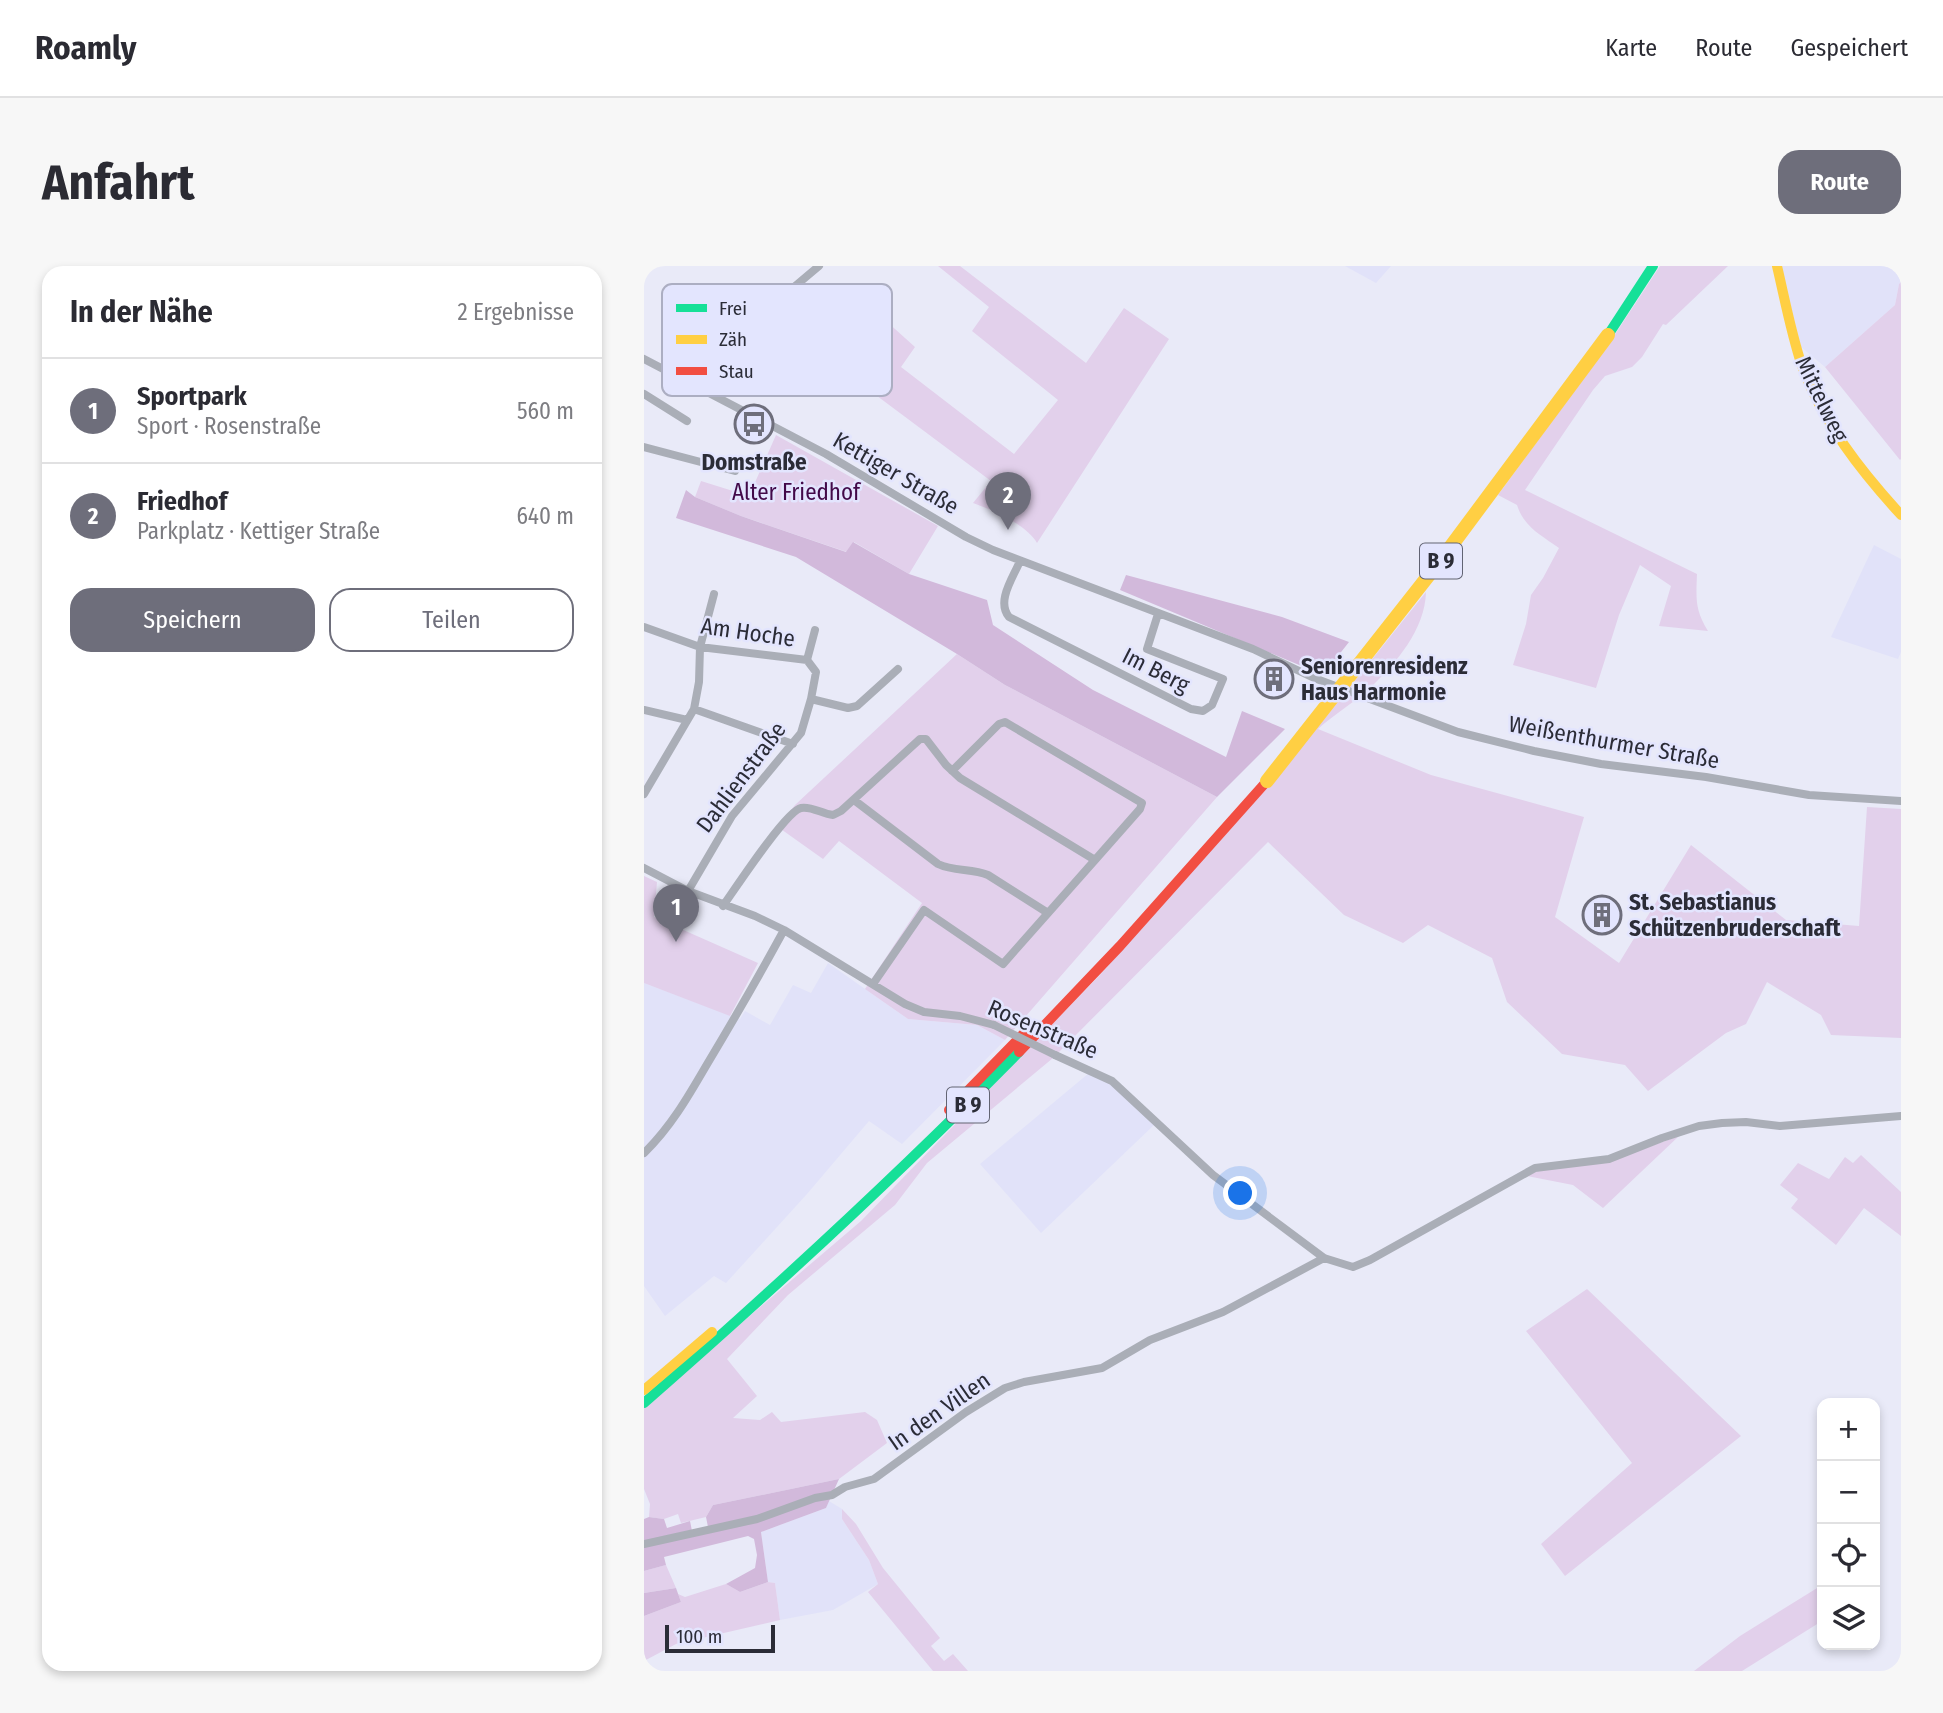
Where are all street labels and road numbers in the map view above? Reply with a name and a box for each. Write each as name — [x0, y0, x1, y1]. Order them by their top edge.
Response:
street label: Mittelweg — [1789, 352, 1855, 446]
street label: Kettiger Straße — [828, 426, 964, 520]
road number: B 9 — [1420, 544, 1462, 578]
street label: Am Hoche — [699, 612, 797, 652]
street label: Im Berg — [1118, 641, 1194, 699]
street label: Weißenthurmer Straße — [1507, 710, 1721, 774]
street label: Dahlienstraße — [690, 716, 792, 838]
street label: Rosenstraße — [984, 993, 1102, 1065]
road number: B 9 — [947, 1088, 989, 1122]
street label: In den Villen — [883, 1366, 995, 1456]

